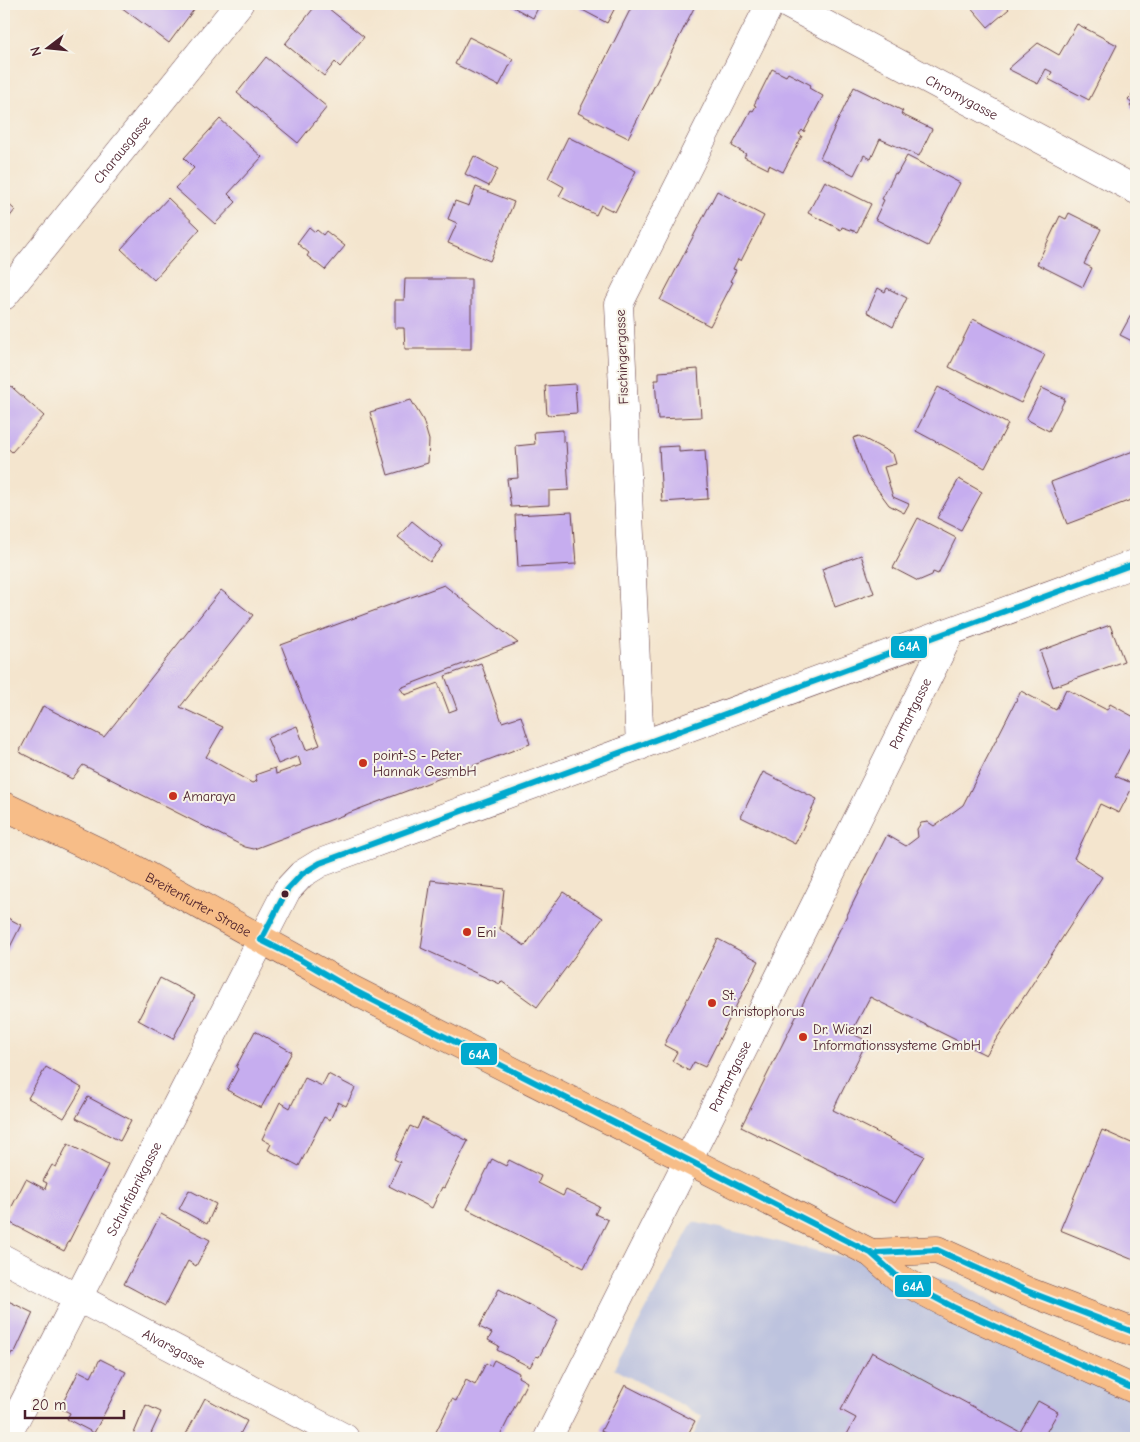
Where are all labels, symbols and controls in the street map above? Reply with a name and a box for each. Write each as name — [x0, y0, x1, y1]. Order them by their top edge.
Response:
north arrow — [22, 22, 72, 72]
text: N — [27, 45, 45, 58]
street label: Chromygasse — [923, 71, 1001, 123]
street label: Charausgasse — [89, 112, 154, 187]
street label: Fischingergasse — [612, 309, 632, 405]
line badge: 64A — [890, 635, 928, 659]
text: 64A — [898, 638, 920, 655]
street label: Parttartgasse — [885, 675, 935, 752]
place label: point-S - Peter Hannak GesmbH — [373, 747, 477, 780]
marker: point-S - Peter Hannak GesmbH — [357, 757, 369, 769]
place label: Amaraya — [183, 788, 236, 805]
marker: Amaraya — [167, 790, 179, 802]
street label: Breitenfurter Straße — [142, 868, 254, 941]
unlabelled marker — [280, 889, 290, 899]
place label: Eni — [477, 924, 496, 941]
marker: Eni — [461, 926, 473, 938]
place label: St. Christophorus — [722, 987, 805, 1020]
marker: St. Christophorus — [706, 997, 718, 1009]
place label: Dr. Wienzl Informationssysteme GmbH — [813, 1021, 981, 1054]
marker: Dr. Wienzl Informationssysteme GmbH — [797, 1031, 809, 1043]
street label: Parttartgasse — [705, 1038, 755, 1115]
line badge: 64A — [460, 1042, 498, 1066]
text: 64A — [468, 1046, 490, 1063]
street label: Schuhfabrikgasse — [103, 1139, 165, 1239]
line badge: 64A — [894, 1274, 932, 1298]
text: 64A — [902, 1278, 924, 1295]
street label: Alvarsgasse — [140, 1325, 208, 1372]
scale bar — [25, 1387, 124, 1419]
text: 20 m — [32, 1396, 66, 1414]

